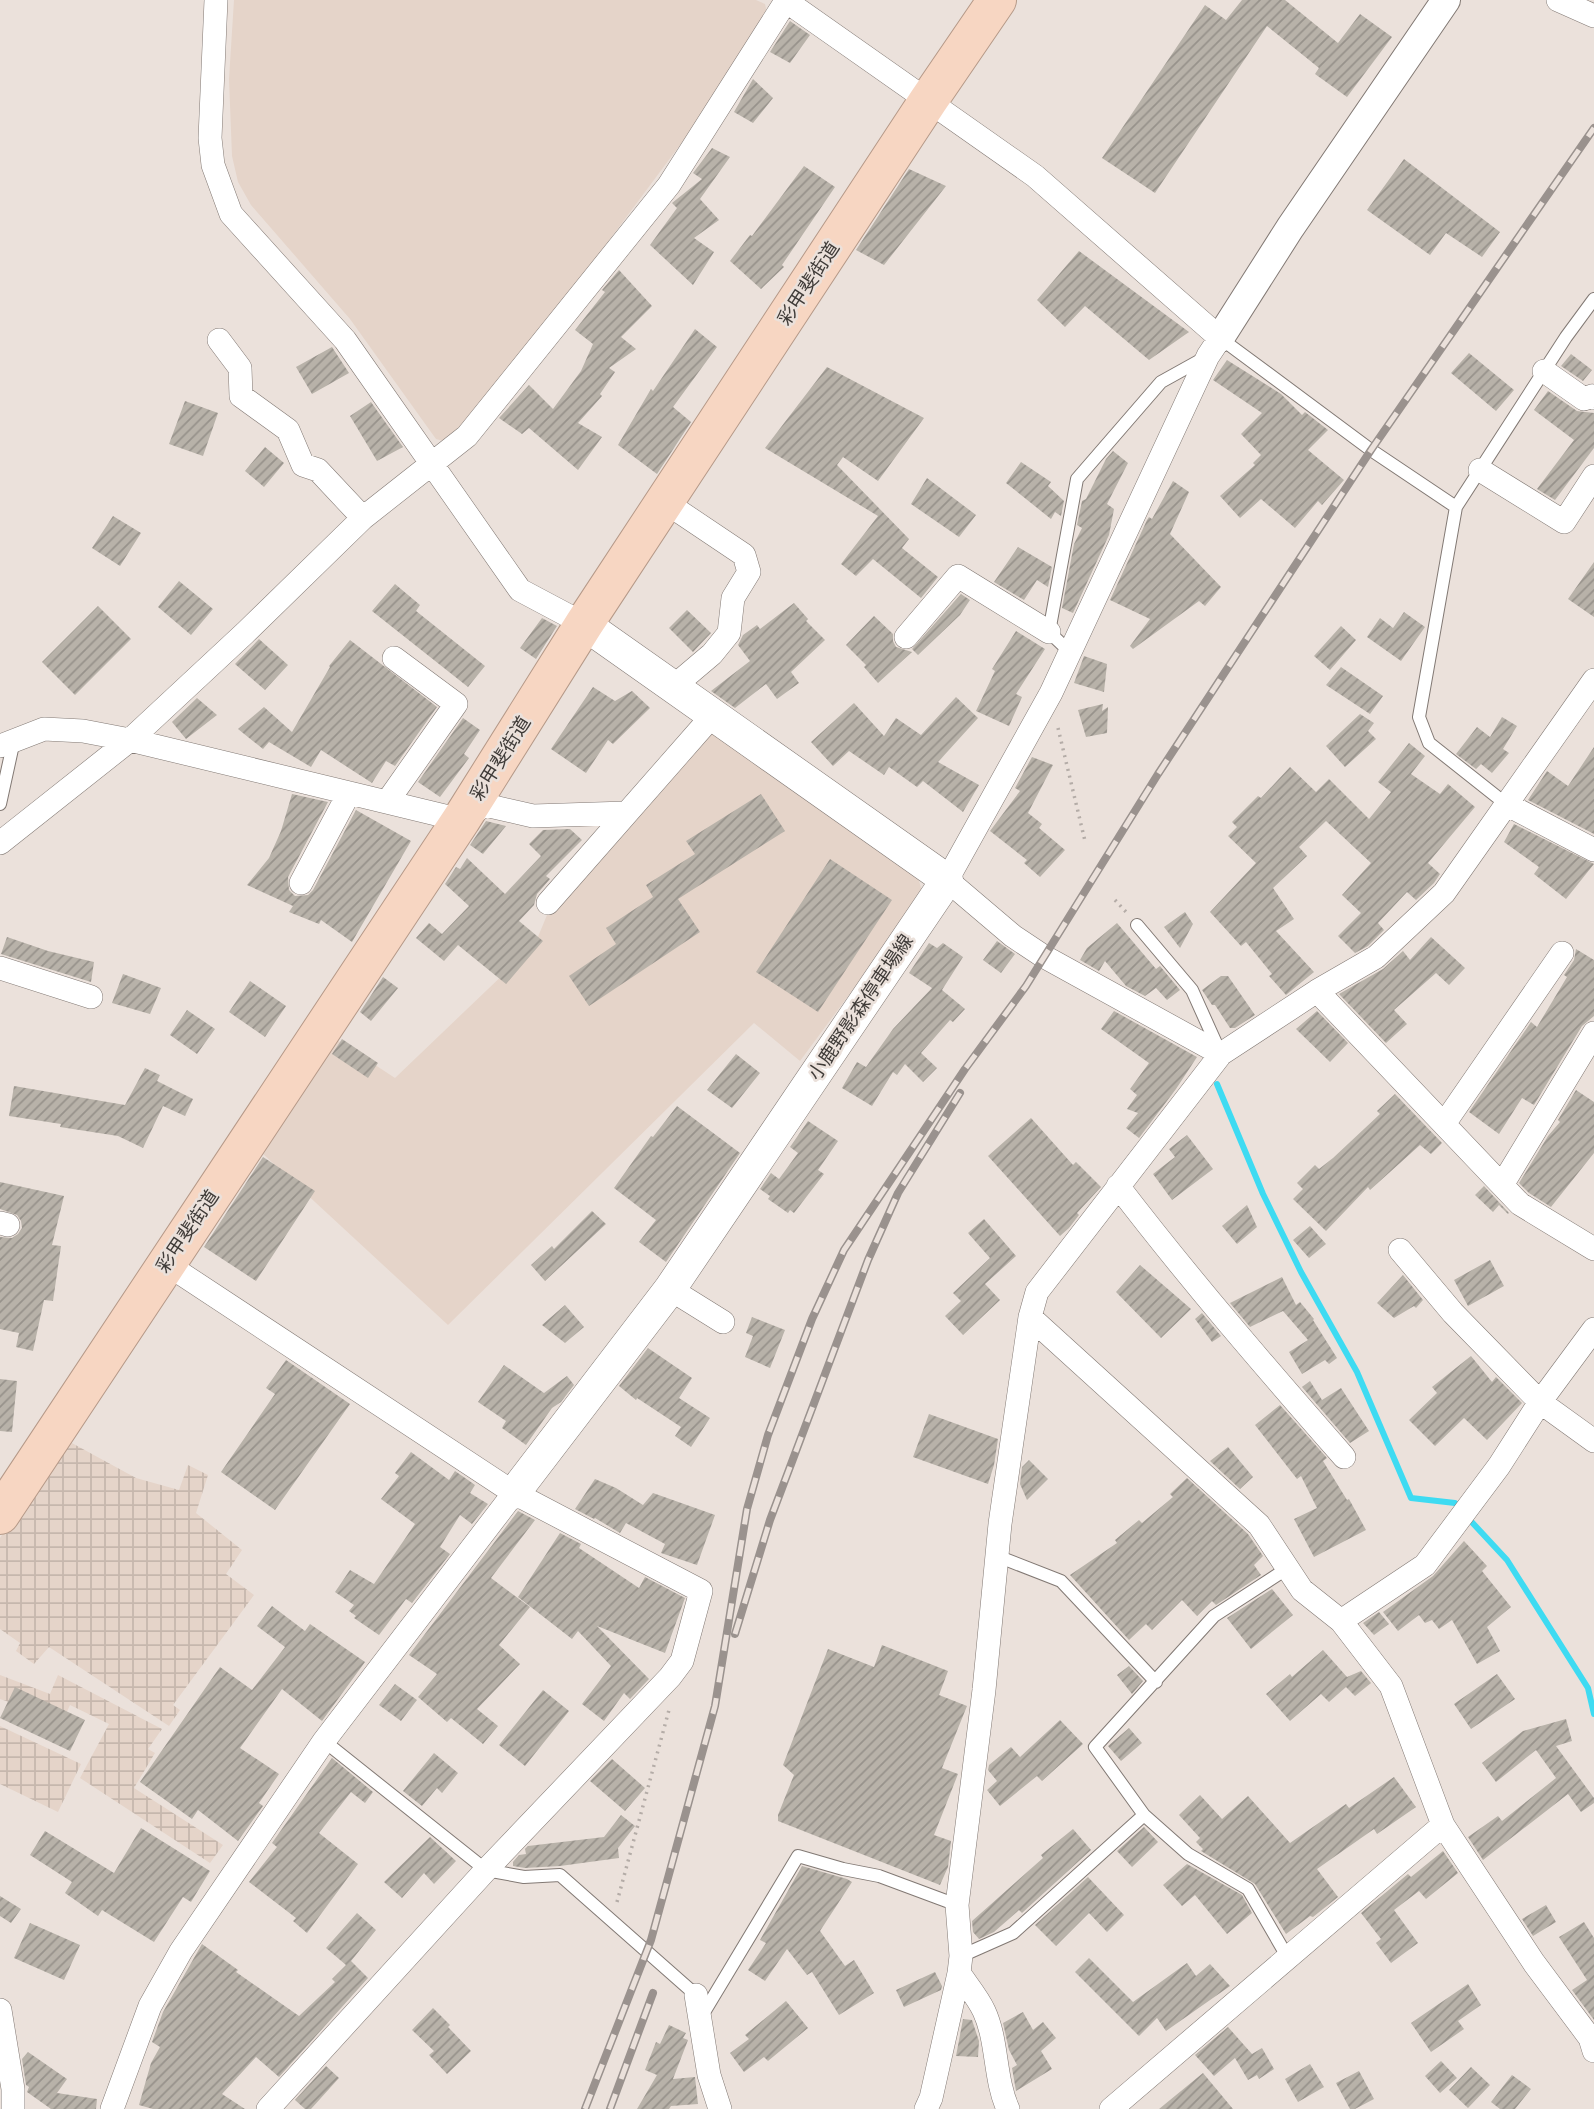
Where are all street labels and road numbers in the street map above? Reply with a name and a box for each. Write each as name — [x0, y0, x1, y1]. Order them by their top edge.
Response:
street label: 彩甲斐街道 — [773, 237, 843, 329]
street label: 彩甲斐街道 — [465, 712, 535, 804]
street label: 小鹿野影森停車場線 — [803, 930, 917, 1084]
street label: 彩甲斐街道 — [151, 1185, 223, 1277]

